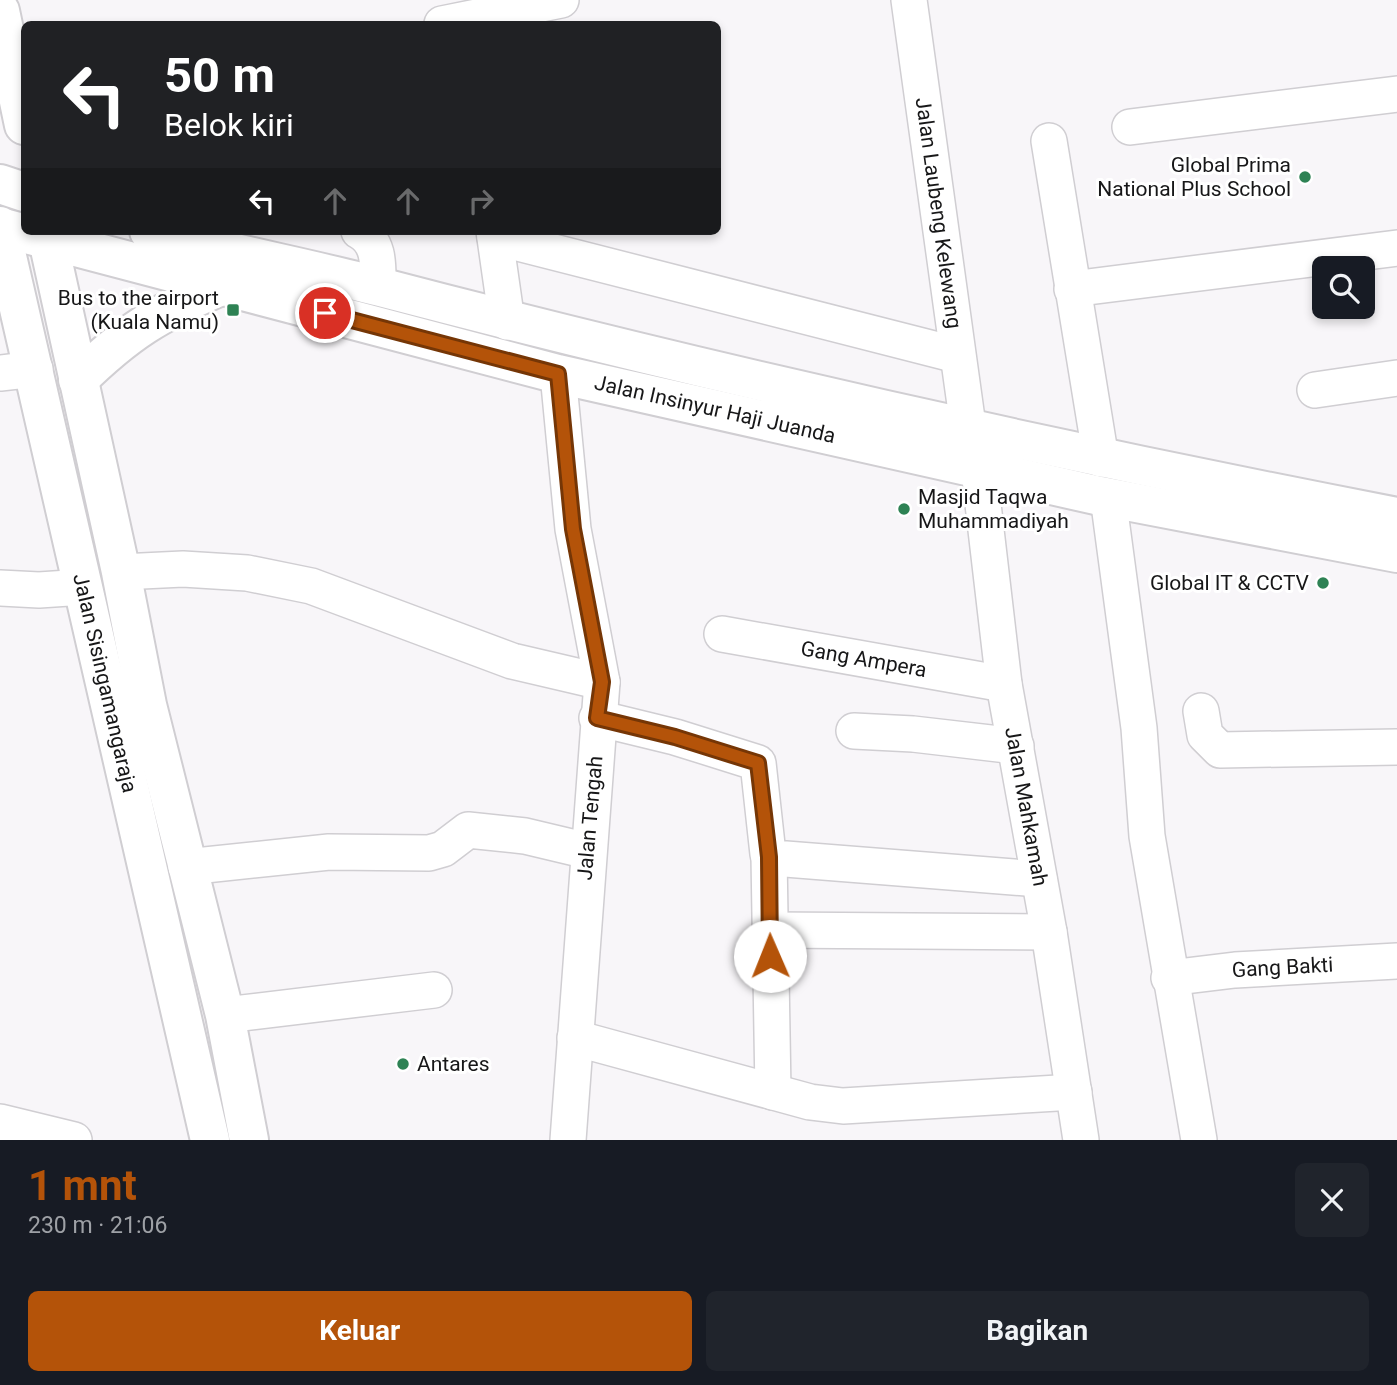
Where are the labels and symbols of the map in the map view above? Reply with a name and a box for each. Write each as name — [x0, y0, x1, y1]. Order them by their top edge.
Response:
street label: Jalan Laubeng Kelewang — [911, 96, 966, 330]
place label: Global Prima National Plus School — [1097, 153, 1291, 201]
marker: Global Prima National Plus School — [1297, 169, 1313, 185]
pin — [295, 283, 355, 343]
place label: Bus to the airport (Kuala Namu) — [58, 286, 219, 334]
marker: Bus to the airport (Kuala Namu) — [225, 302, 241, 318]
street label: Jalan Insinyur Haji Juanda — [592, 371, 838, 448]
place label: Masjid Taqwa Muhammadiyah — [918, 485, 1069, 533]
marker: Masjid Taqwa Muhammadiyah — [896, 501, 912, 517]
street label: Jalan Sisingamangaraja — [68, 571, 142, 795]
place label: Global IT & CCTV — [1150, 571, 1310, 595]
marker: Global IT & CCTV — [1315, 575, 1331, 591]
street label: Gang Ampera — [799, 636, 929, 682]
street label: Jalan Mahkamah — [1000, 725, 1052, 888]
street label: Jalan Tengah — [573, 755, 607, 881]
position arrow — [733, 919, 807, 993]
street label: Gang Bakti — [1231, 953, 1334, 982]
place label: Antares — [417, 1052, 490, 1076]
marker: Antares — [395, 1056, 411, 1072]

